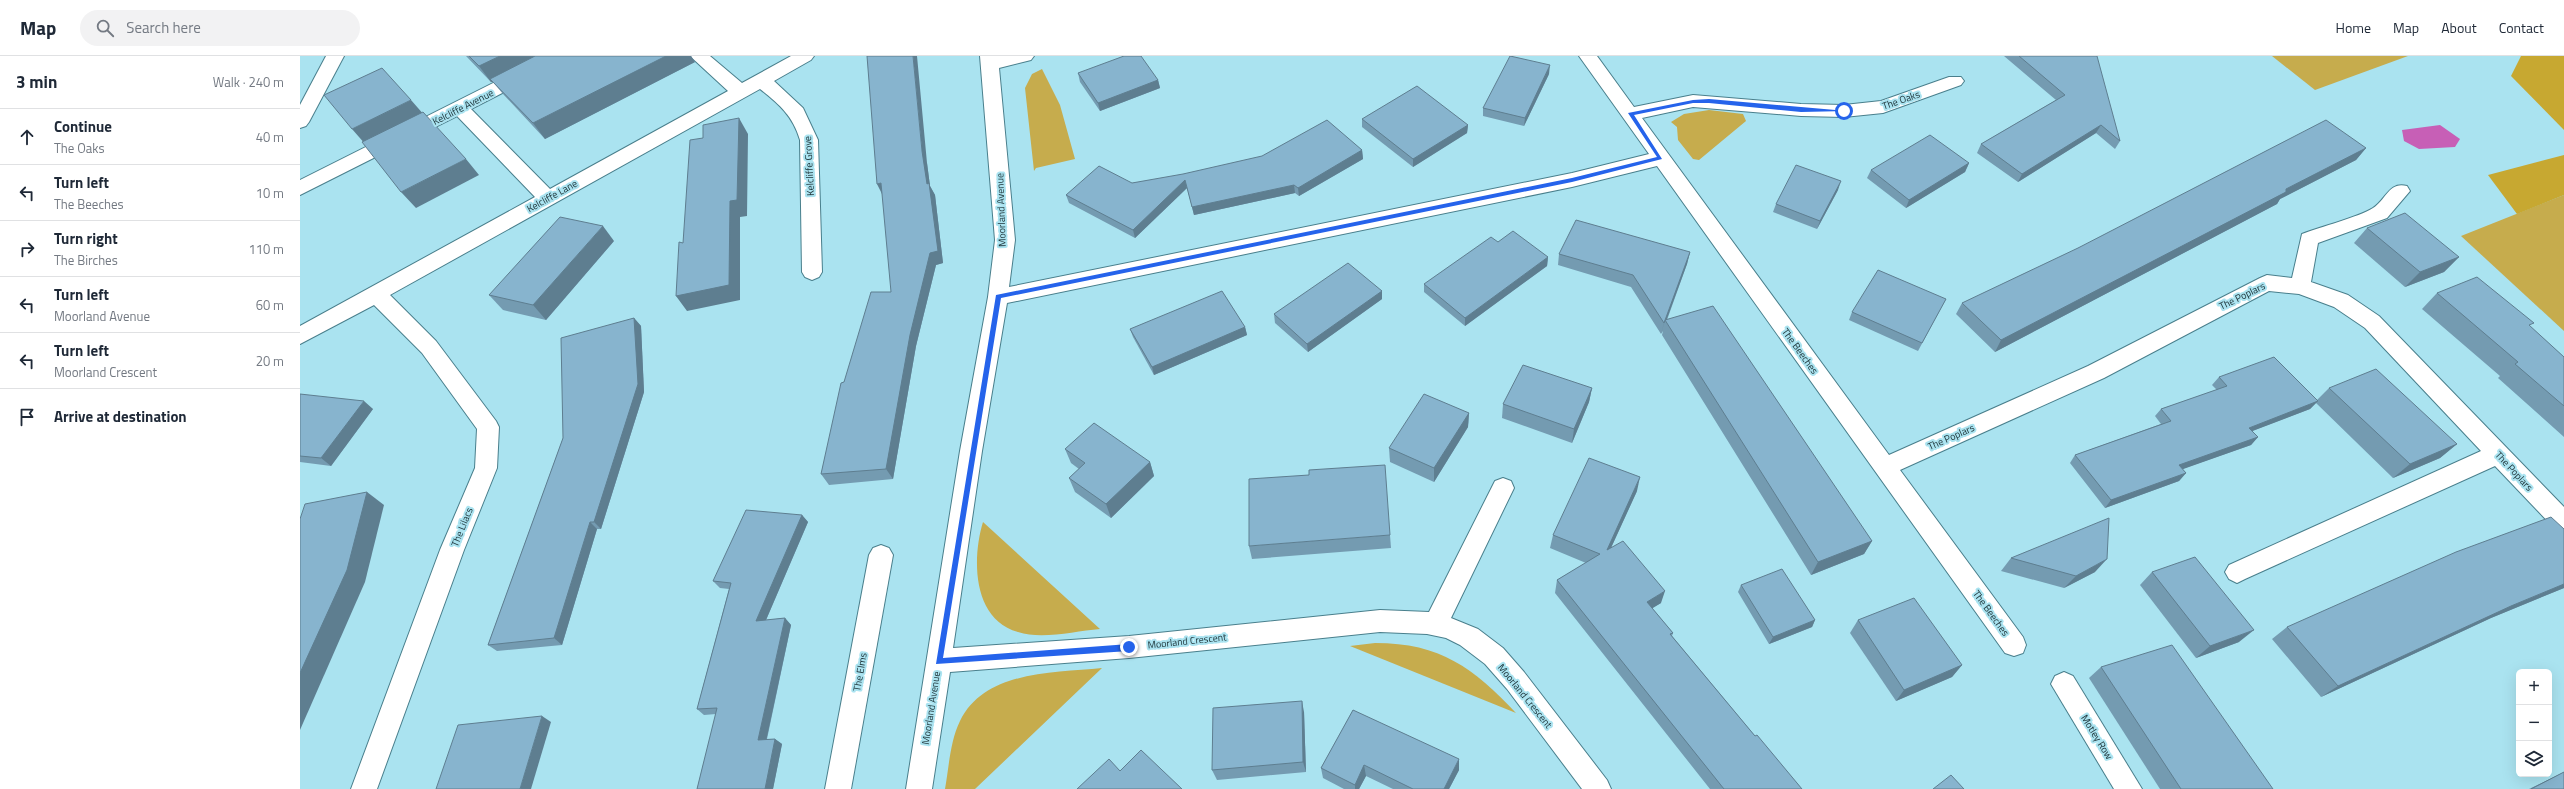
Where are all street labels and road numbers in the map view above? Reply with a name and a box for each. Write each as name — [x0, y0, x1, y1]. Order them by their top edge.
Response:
street label: Kelcliffe Avenue — [430, 85, 496, 129]
street label: The Oaks — [1880, 86, 1922, 113]
street label: Kelcliffe Grove — [800, 136, 818, 196]
street label: Moorland Avenue — [992, 173, 1010, 247]
street label: Kelcliffe Lane — [524, 176, 580, 216]
street label: The Poplars — [2216, 278, 2268, 314]
street label: The Beeches — [1778, 325, 1822, 377]
street label: The Poplars — [1925, 420, 1977, 454]
street label: The Poplars — [2492, 448, 2537, 495]
street label: The Lilacs — [447, 505, 477, 549]
street label: The Beeches — [1969, 587, 2013, 639]
street label: Moorland Crescent — [1147, 629, 1228, 653]
street label: The Elms — [849, 651, 871, 692]
street label: Moorland Crescent — [1494, 660, 1556, 732]
street label: Moorland Avenue — [918, 670, 944, 746]
street label: Motley Row — [2077, 712, 2117, 763]

